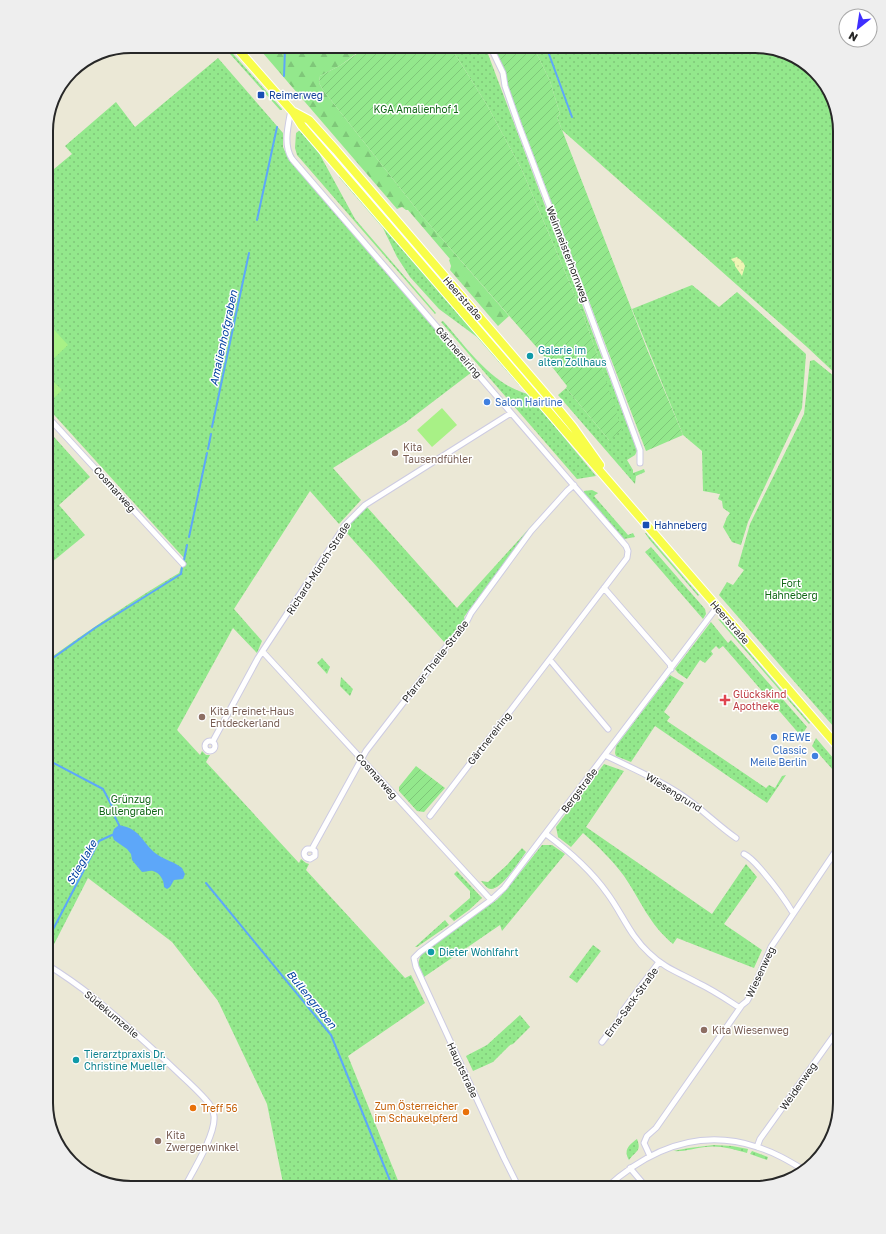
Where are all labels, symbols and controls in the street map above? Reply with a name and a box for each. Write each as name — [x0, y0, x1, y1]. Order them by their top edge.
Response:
north arrow — [838, 8, 878, 48]
text: N — [846, 29, 860, 45]
place label: Reimerweg — [269, 89, 323, 101]
marker: Reimerweg — [256, 90, 266, 100]
park label: KGA Amalienhof 1 — [374, 103, 459, 115]
street label: Weinmeisterhornweg — [544, 204, 592, 304]
street label: Heerstraße — [441, 274, 485, 322]
water label: Amalienhofgraben — [207, 288, 241, 387]
street label: Gärtnereiring — [434, 324, 484, 380]
place label: Galerie im alten Zollhaus — [538, 344, 606, 368]
marker: Galerie im alten Zollhaus — [525, 351, 535, 361]
place label: Salon Hairline — [495, 396, 563, 408]
marker: Salon Hairline — [482, 397, 492, 407]
place label: Kita Tausendfühler — [403, 441, 472, 465]
marker: Kita Tausendfühler — [390, 448, 400, 458]
street label: Cosmarweg — [92, 464, 138, 514]
street label: Richard-Münch-Straße — [284, 519, 353, 617]
place label: Hahneberg — [654, 519, 707, 531]
marker: Hahneberg — [641, 520, 651, 530]
park label: Fort Hahneberg — [764, 577, 818, 601]
street label: Heerstraße — [708, 598, 752, 646]
street label: Pfarrer-Theile-Straße — [399, 617, 471, 704]
place label: Glückskind Apotheke — [733, 688, 786, 712]
marker: Glückskind Apotheke — [720, 695, 730, 705]
place label: Kita Freinet-Haus Entdeckerland — [210, 705, 294, 729]
street label: Gärtnereiring — [465, 709, 513, 767]
marker: Kita Freinet-Haus Entdeckerland — [197, 712, 207, 722]
place label: REWE — [782, 731, 811, 743]
marker: REWE — [769, 732, 779, 742]
place label: Classic Meile Berlin — [750, 744, 808, 768]
street label: Cosmarweg — [354, 751, 400, 801]
marker: Classic Meile Berlin — [810, 751, 820, 761]
street label: Bergstraße — [558, 765, 600, 815]
street label: Wiesengrund — [644, 770, 704, 814]
park label: Grünzug Bullengraben — [99, 793, 163, 817]
water label: Stieglake — [63, 836, 101, 887]
street label: Wiesenweg — [743, 944, 777, 1000]
place label: Dieter Wohlfahrt — [439, 946, 518, 958]
marker: Dieter Wohlfahrt — [426, 947, 436, 957]
street label: Erna-Sack-Straße — [602, 965, 660, 1039]
water label: Bullengraben — [284, 967, 340, 1032]
street label: Südekumzeile — [82, 988, 142, 1040]
place label: Kita Wiesenweg — [712, 1024, 789, 1036]
marker: Kita Wiesenweg — [699, 1025, 709, 1035]
street label: Hauptstraße — [445, 1040, 481, 1100]
place label: Tierarztpraxis Dr. Christine Mueller — [84, 1048, 167, 1072]
marker: Tierarztpraxis Dr. Christine Mueller — [71, 1055, 81, 1065]
street label: Weidenweg — [777, 1060, 819, 1112]
place label: Zum Österreicher im Schaukelpferd — [374, 1099, 458, 1124]
place label: Treff 56 — [201, 1102, 238, 1114]
marker: Treff 56 — [188, 1103, 198, 1113]
marker: Zum Österreicher im Schaukelpferd — [461, 1107, 471, 1117]
place label: Kita Zwergenwinkel — [166, 1129, 239, 1153]
marker: Kita Zwergenwinkel — [153, 1136, 163, 1146]

